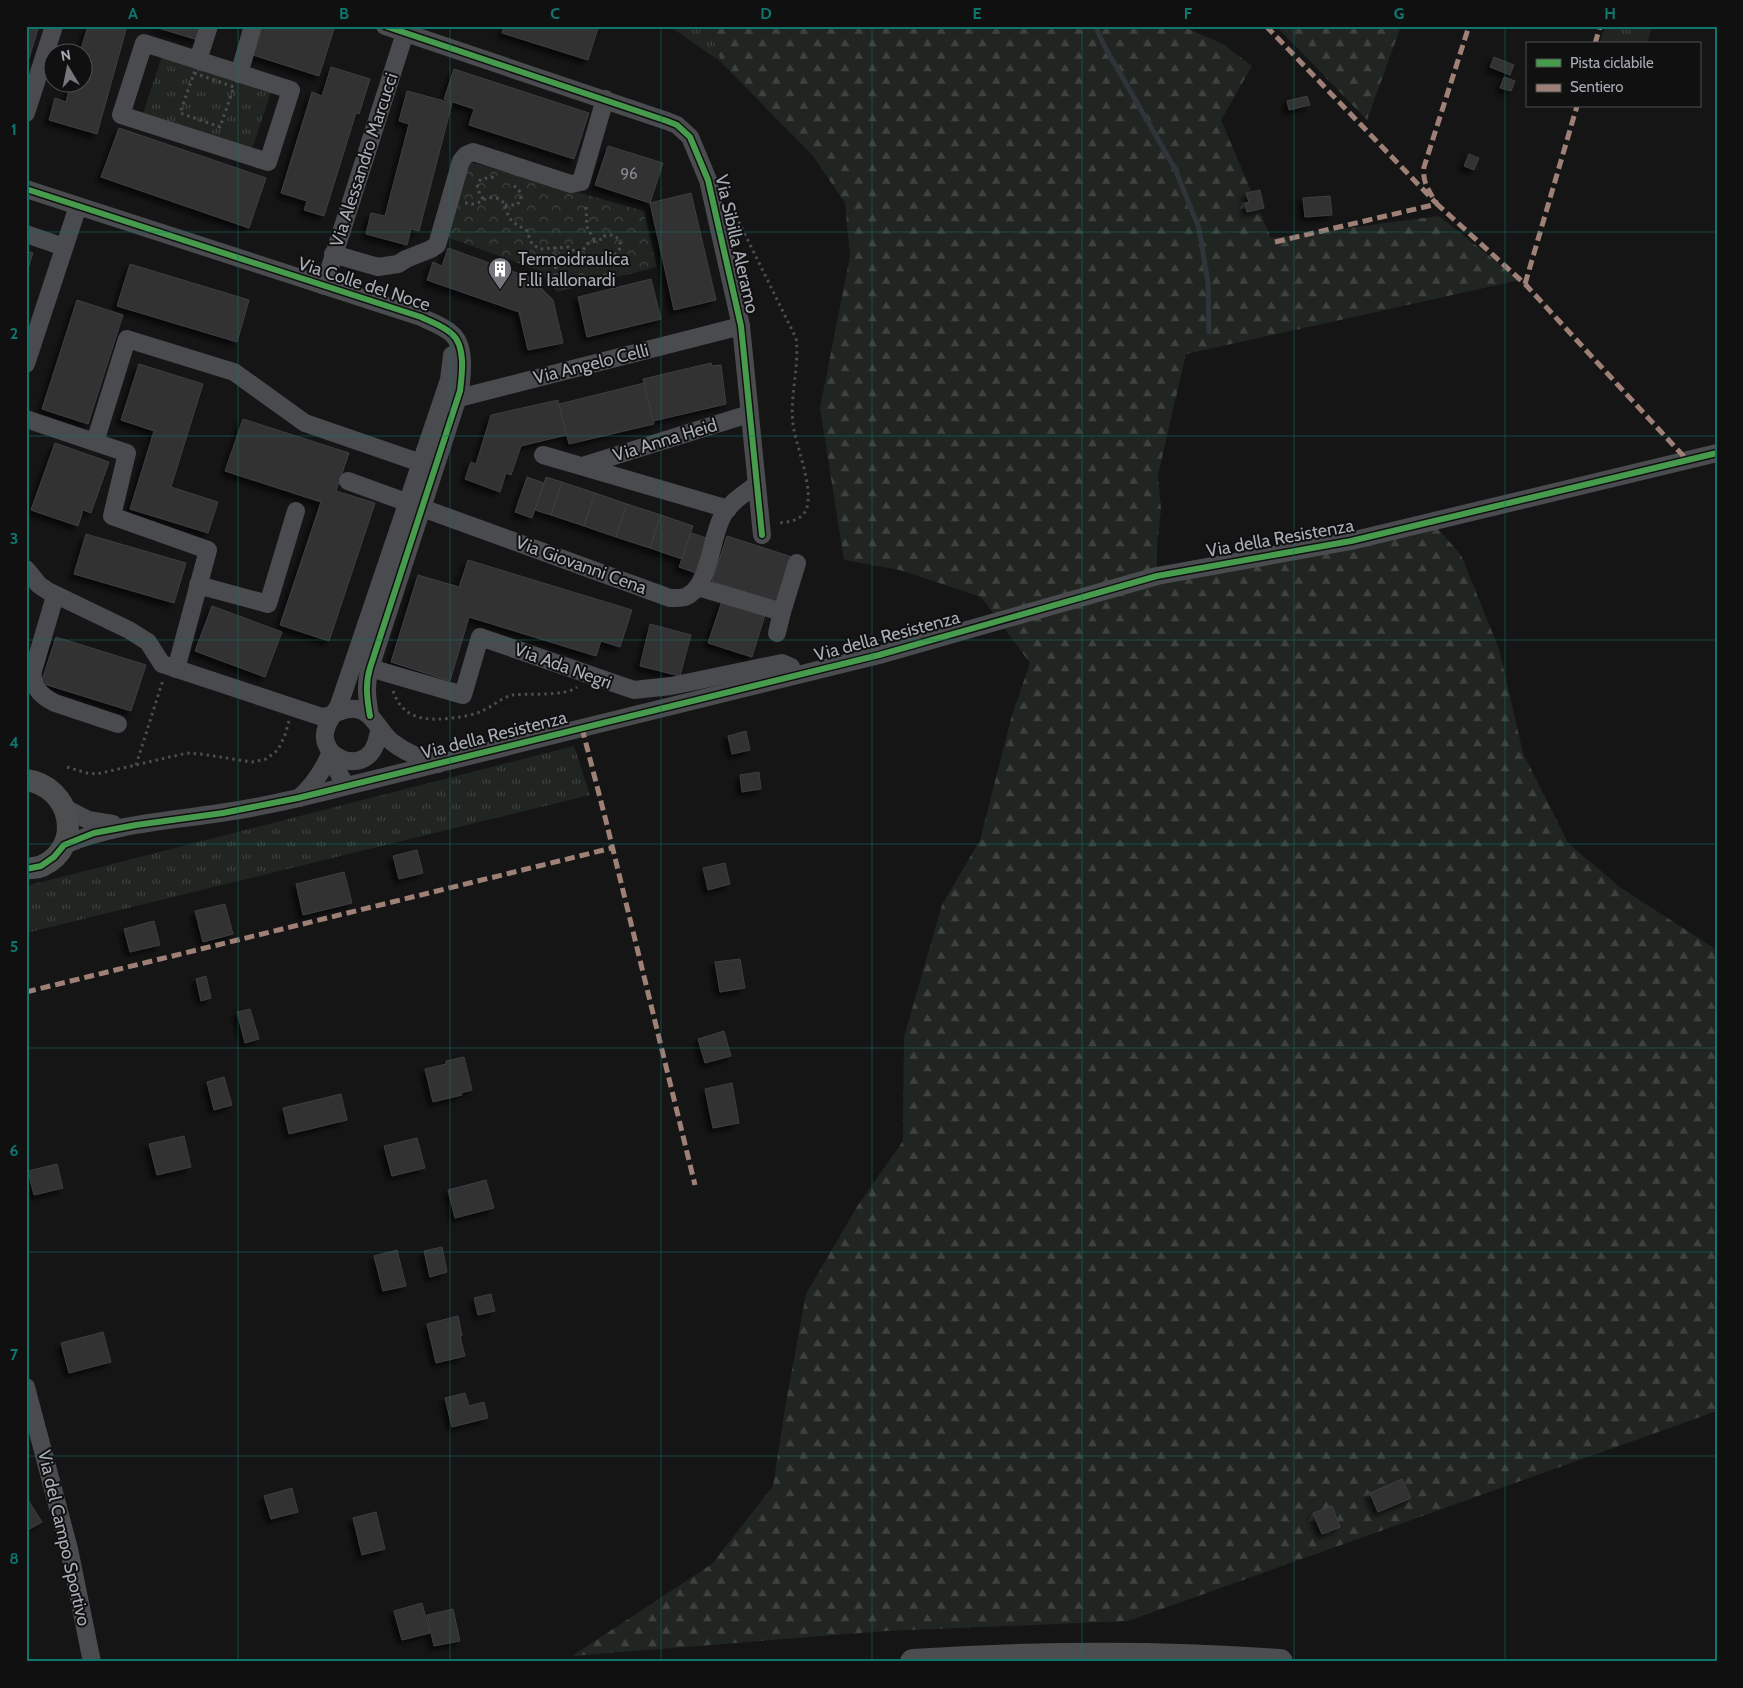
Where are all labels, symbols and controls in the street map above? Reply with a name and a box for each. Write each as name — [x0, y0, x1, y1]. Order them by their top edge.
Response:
text: A — [128, 4, 138, 23]
text: B — [339, 4, 349, 23]
text: C — [550, 4, 560, 23]
text: D — [760, 4, 772, 23]
text: E — [972, 4, 982, 23]
text: F — [1184, 4, 1193, 23]
text: G — [1394, 4, 1404, 23]
text: H — [1604, 4, 1616, 23]
north arrow — [42, 42, 92, 92]
legend — [1526, 42, 1700, 108]
text: N — [59, 45, 72, 65]
text: Pista ciclabile — [1570, 54, 1654, 72]
street label: Via Alessandro Marcucci — [325, 70, 403, 250]
text: Sentiero — [1570, 78, 1623, 96]
text: 1 — [11, 120, 17, 139]
house number: 96 — [620, 165, 638, 183]
street label: Via Sibilla Aleramo — [710, 172, 764, 316]
place label: Termoidraulica F.lli Iallonardi — [518, 248, 629, 291]
street label: Via Colle del Noce — [295, 252, 433, 316]
building icon: Termoidraulica F.lli Iallonardi — [487, 256, 513, 290]
text: 2 — [10, 324, 18, 343]
street label: Via Angelo Celli — [531, 339, 651, 389]
street label: Via Anna Heid — [610, 414, 720, 466]
street label: Via della Resistenza — [1204, 514, 1356, 562]
text: 3 — [10, 529, 18, 548]
street label: Via Giovanni Cena — [512, 531, 650, 599]
street label: Via della Resistenza — [812, 606, 962, 666]
street label: Via Ada Negri — [511, 638, 615, 694]
street label: Via della Resistenza — [419, 706, 570, 764]
text: 4 — [9, 733, 19, 752]
text: 5 — [10, 937, 18, 956]
text: 6 — [10, 1141, 19, 1160]
text: 7 — [10, 1345, 19, 1364]
street label: Via del Campo Sportivo — [33, 1448, 95, 1628]
text: 8 — [9, 1549, 19, 1568]

